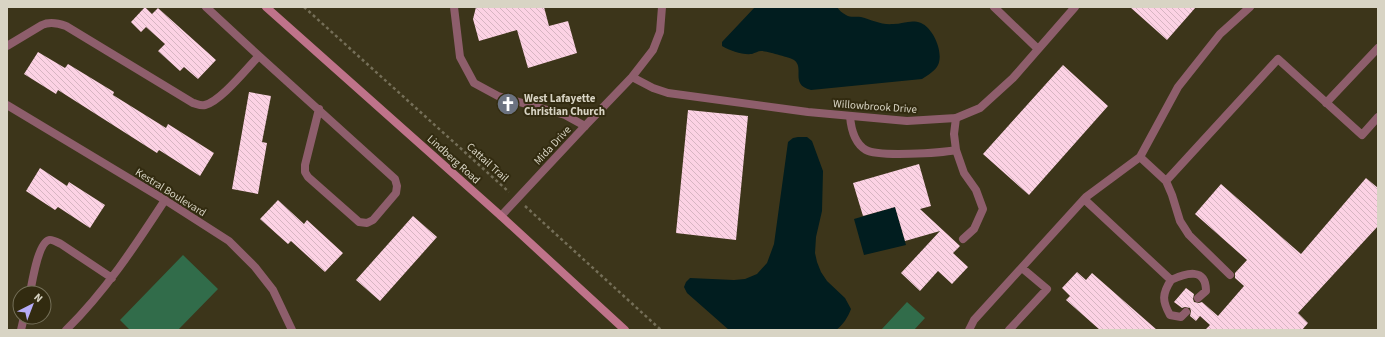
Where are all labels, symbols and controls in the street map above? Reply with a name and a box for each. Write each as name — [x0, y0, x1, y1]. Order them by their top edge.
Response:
church icon: West Lafayette Christian Church — [495, 91, 521, 117]
place label: West Lafayette Christian Church — [524, 91, 605, 119]
street label: Willowbrook Drive — [833, 96, 918, 117]
street label: Mida Drive — [530, 122, 575, 168]
street label: Lindberg Road — [424, 131, 483, 187]
street label: Cattail Trail — [463, 139, 512, 185]
street label: Kestral Boulevard — [132, 165, 209, 220]
north arrow — [12, 285, 52, 325]
text: N — [31, 290, 46, 306]

